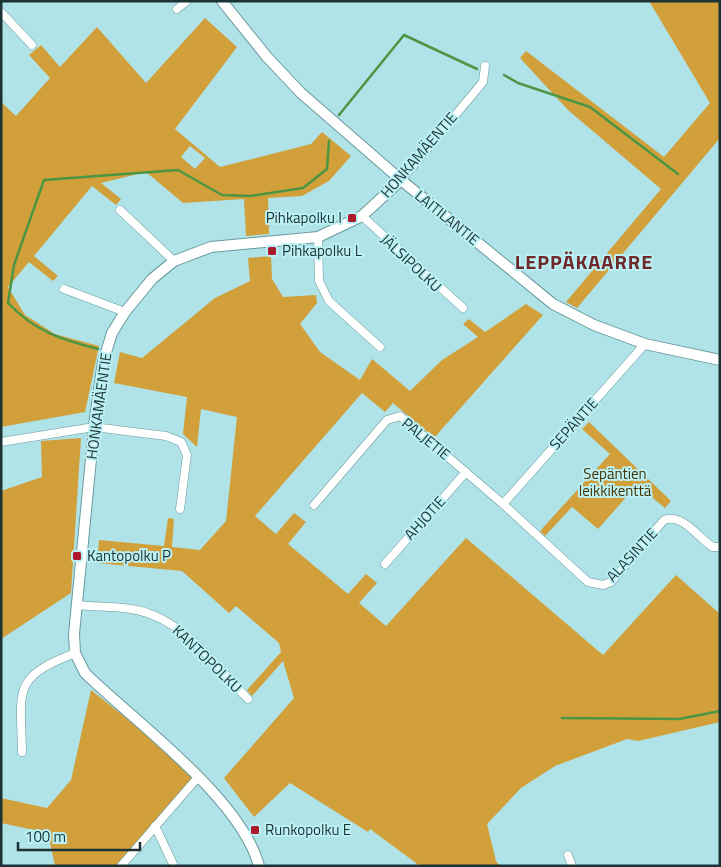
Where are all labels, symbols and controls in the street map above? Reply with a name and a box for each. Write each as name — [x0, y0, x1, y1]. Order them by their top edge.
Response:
street label: HONKAMÄENTIE — [375, 107, 463, 203]
street label: LAITILANTIE — [410, 184, 485, 251]
place label: Pihkapolku I — [266, 206, 342, 229]
marker: Pihkapolku I — [346, 212, 358, 224]
street label: JÄLSIPOLKU — [376, 228, 447, 297]
place label: Pihkapolku L — [282, 239, 362, 262]
marker: Pihkapolku L — [266, 245, 278, 257]
district label: LEPPÄKAARRE — [515, 246, 653, 277]
street label: HONKAMÄENTIE — [80, 351, 117, 461]
street label: SEPÄNTIE — [544, 392, 604, 455]
street label: PALJETIE — [397, 412, 456, 466]
park label: Sepäntien leikkikenttä — [579, 462, 652, 502]
street label: AHJOTIE — [398, 490, 451, 545]
street label: ALASINTIE — [600, 522, 663, 587]
place label: Kantopolku P — [87, 544, 171, 567]
marker: Kantopolku P — [71, 550, 83, 562]
street label: KANTOPOLKU — [167, 619, 247, 698]
place label: Runkopolku E — [265, 818, 351, 841]
scale bar — [18, 820, 140, 852]
marker: Runkopolku E — [249, 824, 261, 836]
text: 100 m — [25, 825, 66, 848]

